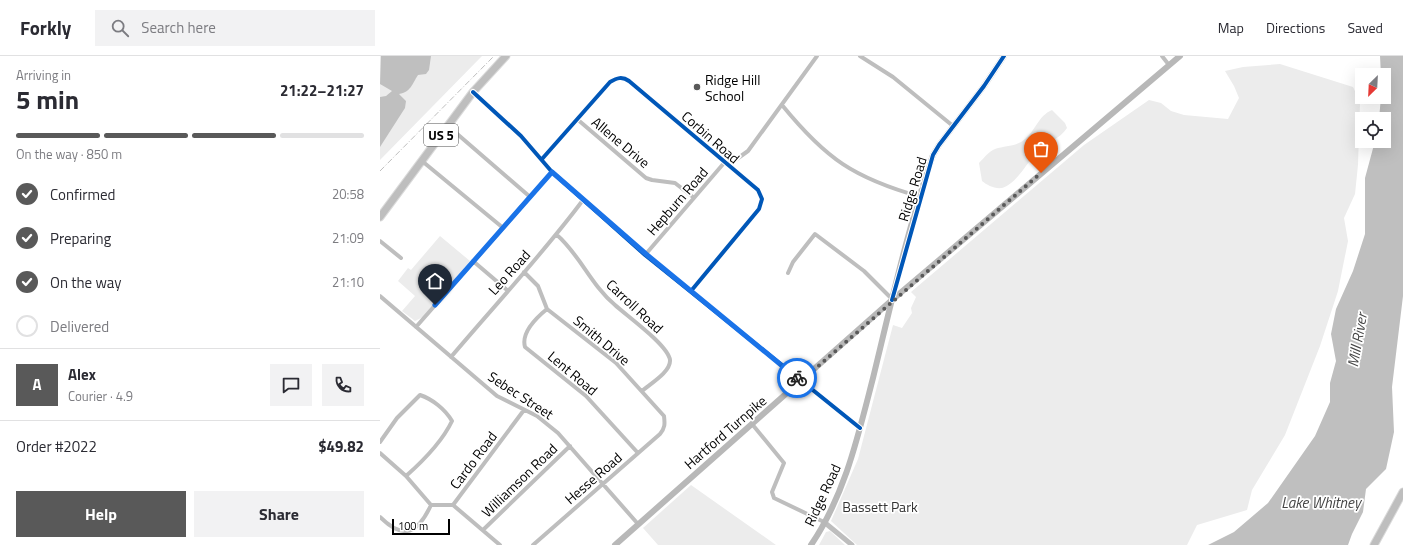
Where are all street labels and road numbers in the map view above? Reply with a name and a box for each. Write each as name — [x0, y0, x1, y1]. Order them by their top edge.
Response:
street label: Corbin Road — [677, 106, 745, 168]
street label: Allene Drive — [587, 111, 655, 173]
road number: US 5 — [424, 124, 458, 146]
street label: Ridge Road — [892, 154, 932, 224]
street label: Hepburn Road — [641, 162, 713, 240]
street label: Leo Road — [483, 245, 535, 299]
street label: Carroll Road — [602, 274, 668, 338]
street label: Smith Drive — [569, 310, 635, 370]
street label: Lent Road — [543, 346, 603, 400]
street label: Sebec Street — [484, 366, 558, 424]
street label: Hartford Turnpike — [679, 390, 771, 474]
street label: Cardo Road — [444, 427, 502, 493]
street label: Williamson Road — [476, 438, 562, 522]
street label: Hesse Road — [560, 447, 626, 509]
street label: Ridge Road — [798, 460, 846, 530]

